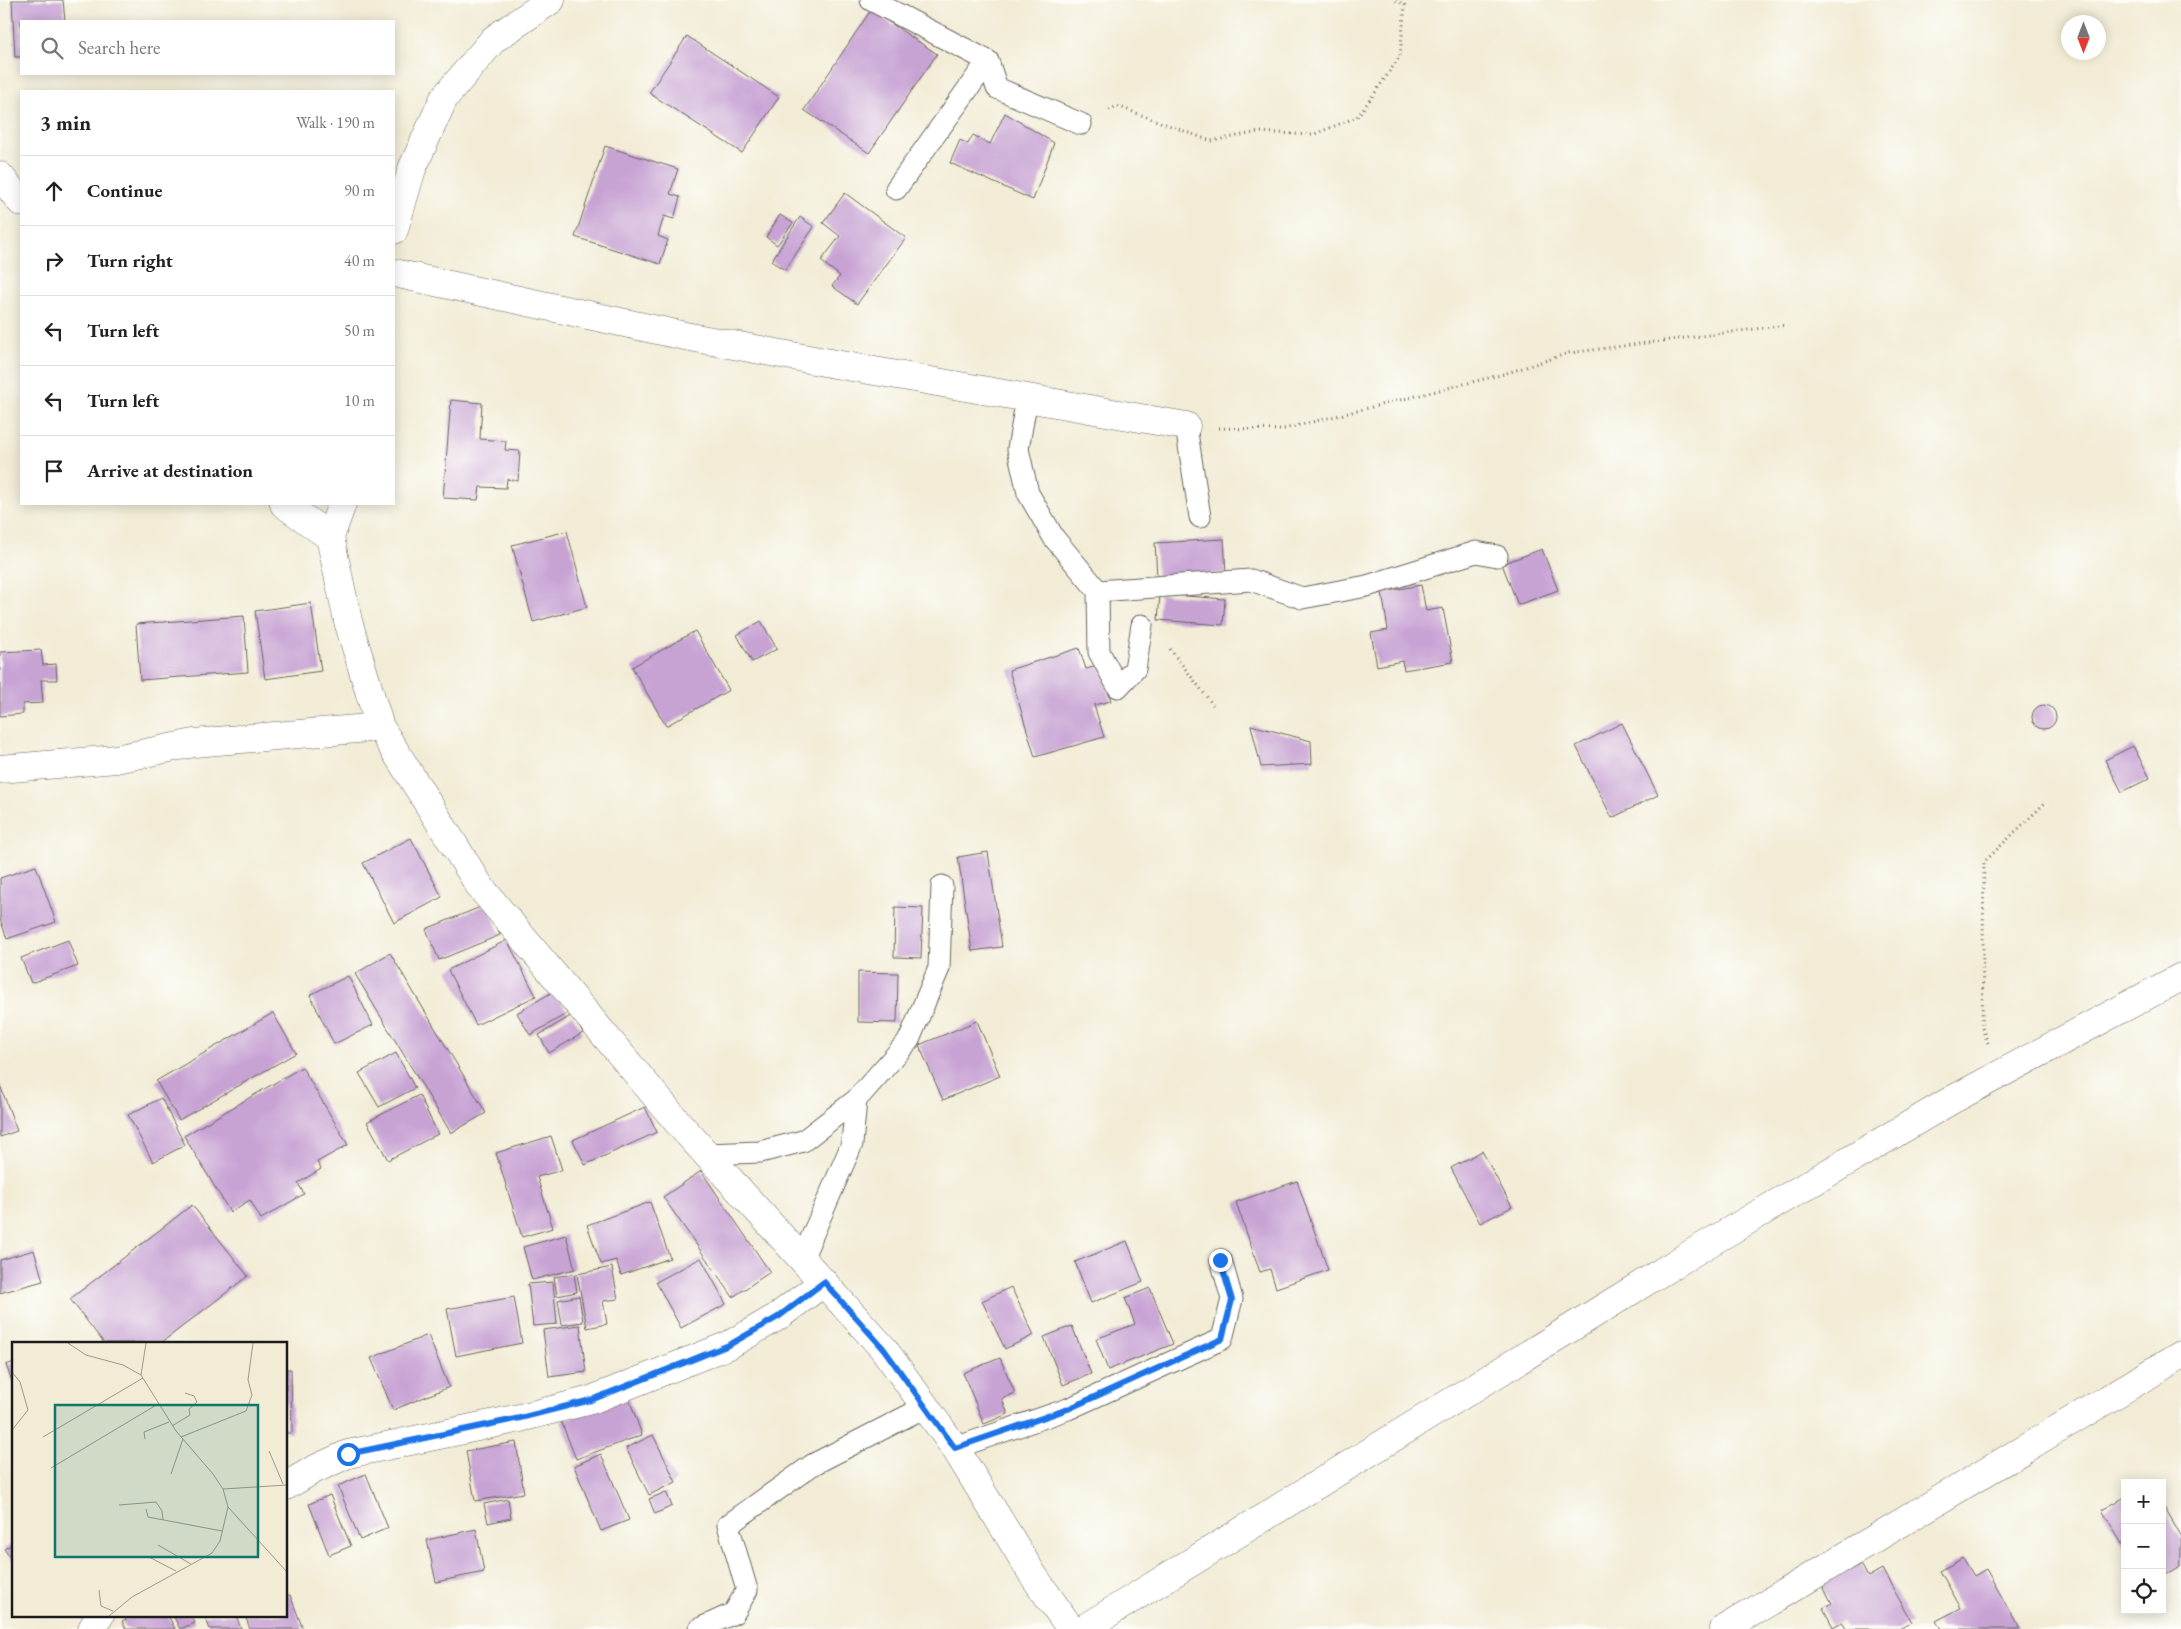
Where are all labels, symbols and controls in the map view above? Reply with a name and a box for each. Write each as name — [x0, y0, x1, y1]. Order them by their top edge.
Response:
north arrow — [2061, 15, 2106, 60]
search box — [20, 20, 395, 75]
icon: search — [38, 34, 66, 62]
text: Search here — [78, 35, 160, 60]
text: 3 min — [40, 109, 91, 136]
text: Walk · 190 m — [296, 112, 375, 133]
icon: ahead — [40, 177, 68, 205]
text: Continue — [87, 178, 162, 203]
text: 90 m — [344, 180, 375, 201]
icon: right — [40, 247, 68, 275]
text: Turn right — [87, 248, 173, 273]
text: 40 m — [344, 250, 375, 271]
icon: left — [40, 317, 68, 345]
text: Turn left — [87, 318, 159, 343]
text: 50 m — [344, 320, 375, 341]
icon: left — [40, 387, 68, 415]
text: Turn left — [87, 388, 159, 413]
text: 10 m — [344, 390, 375, 411]
icon: arrive — [40, 457, 68, 485]
text: Arrive at destination — [87, 458, 253, 483]
route end — [1209, 1249, 1232, 1272]
inset map — [12, 1342, 288, 1616]
route start — [337, 1443, 360, 1466]
map controls — [2121, 1479, 2166, 1614]
button: + — [2121, 1479, 2166, 1524]
button: − — [2121, 1524, 2166, 1569]
button: locate — [2121, 1569, 2166, 1614]

